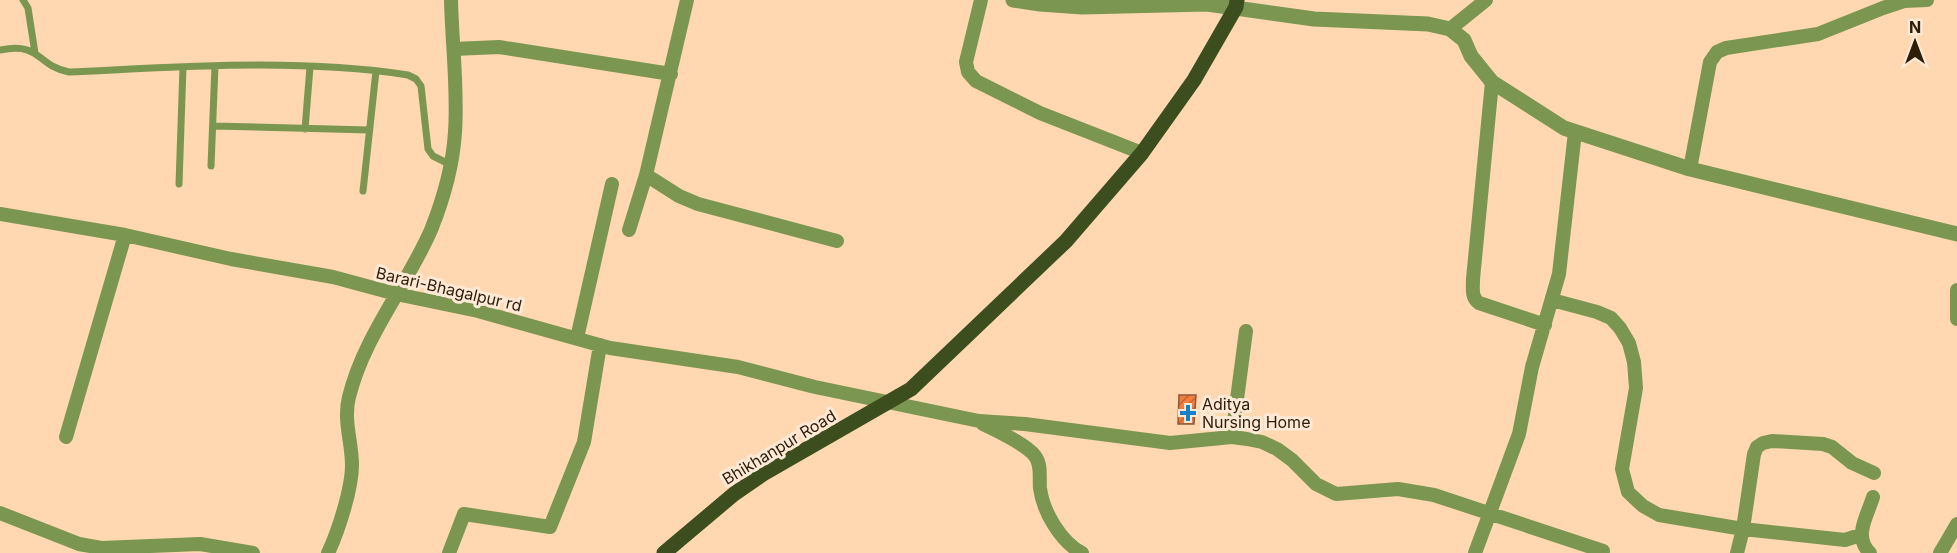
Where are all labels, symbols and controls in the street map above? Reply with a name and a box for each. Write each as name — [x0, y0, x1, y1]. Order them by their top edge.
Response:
north arrow — [1885, 12, 1945, 72]
text: N — [1909, 17, 1921, 37]
street label: Barari-Bhagalpur rd — [374, 263, 524, 315]
place label: Aditya Nursing Home — [1202, 394, 1310, 432]
marker: Aditya Nursing Home — [1179, 404, 1197, 422]
street label: Bhikhanpur Road — [719, 405, 839, 489]

